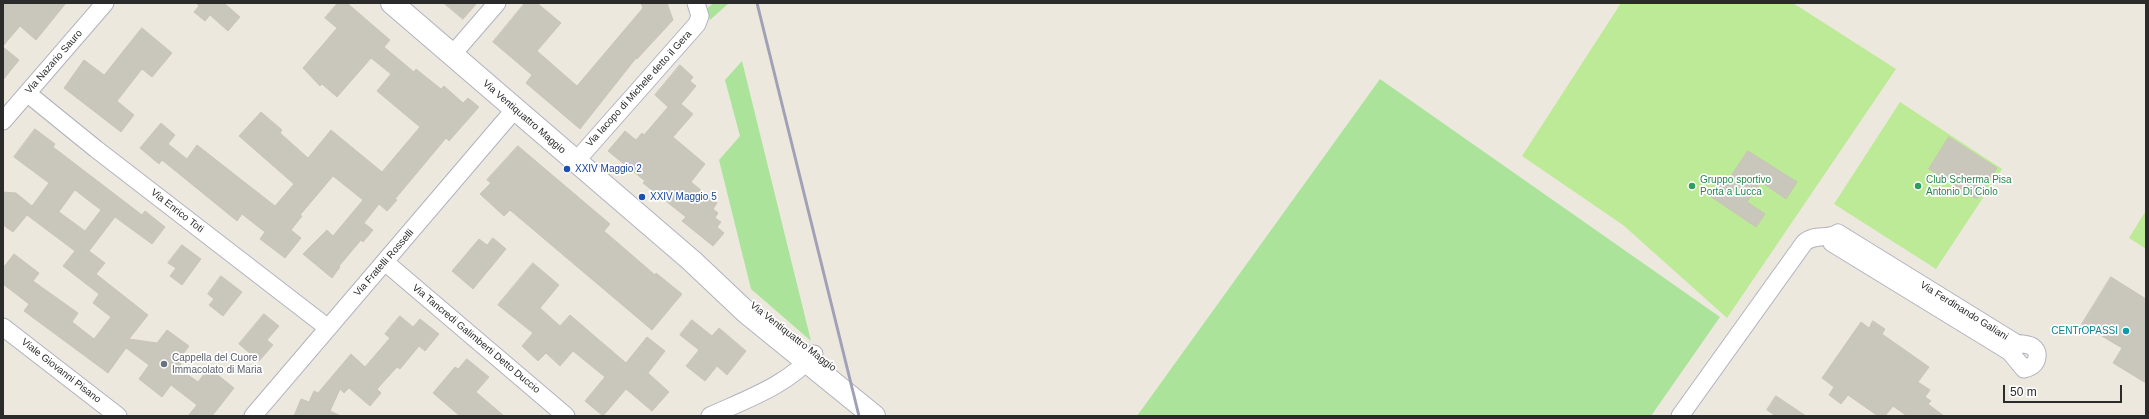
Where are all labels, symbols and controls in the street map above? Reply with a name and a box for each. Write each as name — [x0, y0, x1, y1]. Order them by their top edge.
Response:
street label: Via Nazario Sauro — [23, 28, 85, 96]
street label: Via Iacopo di Michele detto il Gera — [584, 28, 694, 150]
street label: Via Ventiquattro Maggio — [480, 78, 568, 156]
place label: XXIV Maggio 2 — [575, 163, 642, 175]
marker: XXIV Maggio 2 — [562, 164, 572, 174]
place label: Gruppo sportivo Porta a Lucca — [1700, 174, 1771, 198]
place label: Club Scherma Pisa Antonio Di Ciolo — [1926, 174, 2012, 198]
marker: Gruppo sportivo Porta a Lucca — [1687, 181, 1697, 191]
marker: Club Scherma Pisa Antonio Di Ciolo — [1913, 181, 1923, 191]
street label: Via Enrico Toti — [148, 187, 206, 235]
place label: XXIV Maggio 5 — [650, 191, 717, 203]
marker: XXIV Maggio 5 — [637, 192, 647, 202]
street label: Via Fratelli Rosselli — [352, 227, 416, 299]
street label: Via Ferdinando Galiani — [1918, 279, 2010, 343]
street label: Via Tancredi Galimberti Detto Duccio — [410, 282, 542, 396]
street label: Via Ventiquattro Maggio — [748, 300, 838, 374]
place label: CENTrOPASSI — [2051, 325, 2118, 337]
marker: CENTrOPASSI — [2121, 326, 2131, 336]
street label: Viale Giovanni Pisano — [19, 336, 103, 406]
place label: Cappella del Cuore Immacolato di Maria — [172, 352, 262, 376]
marker: Cappella del Cuore Immacolato di Maria — [159, 359, 169, 369]
scale bar — [2005, 377, 2124, 403]
text: 50 m — [2010, 385, 2037, 399]

